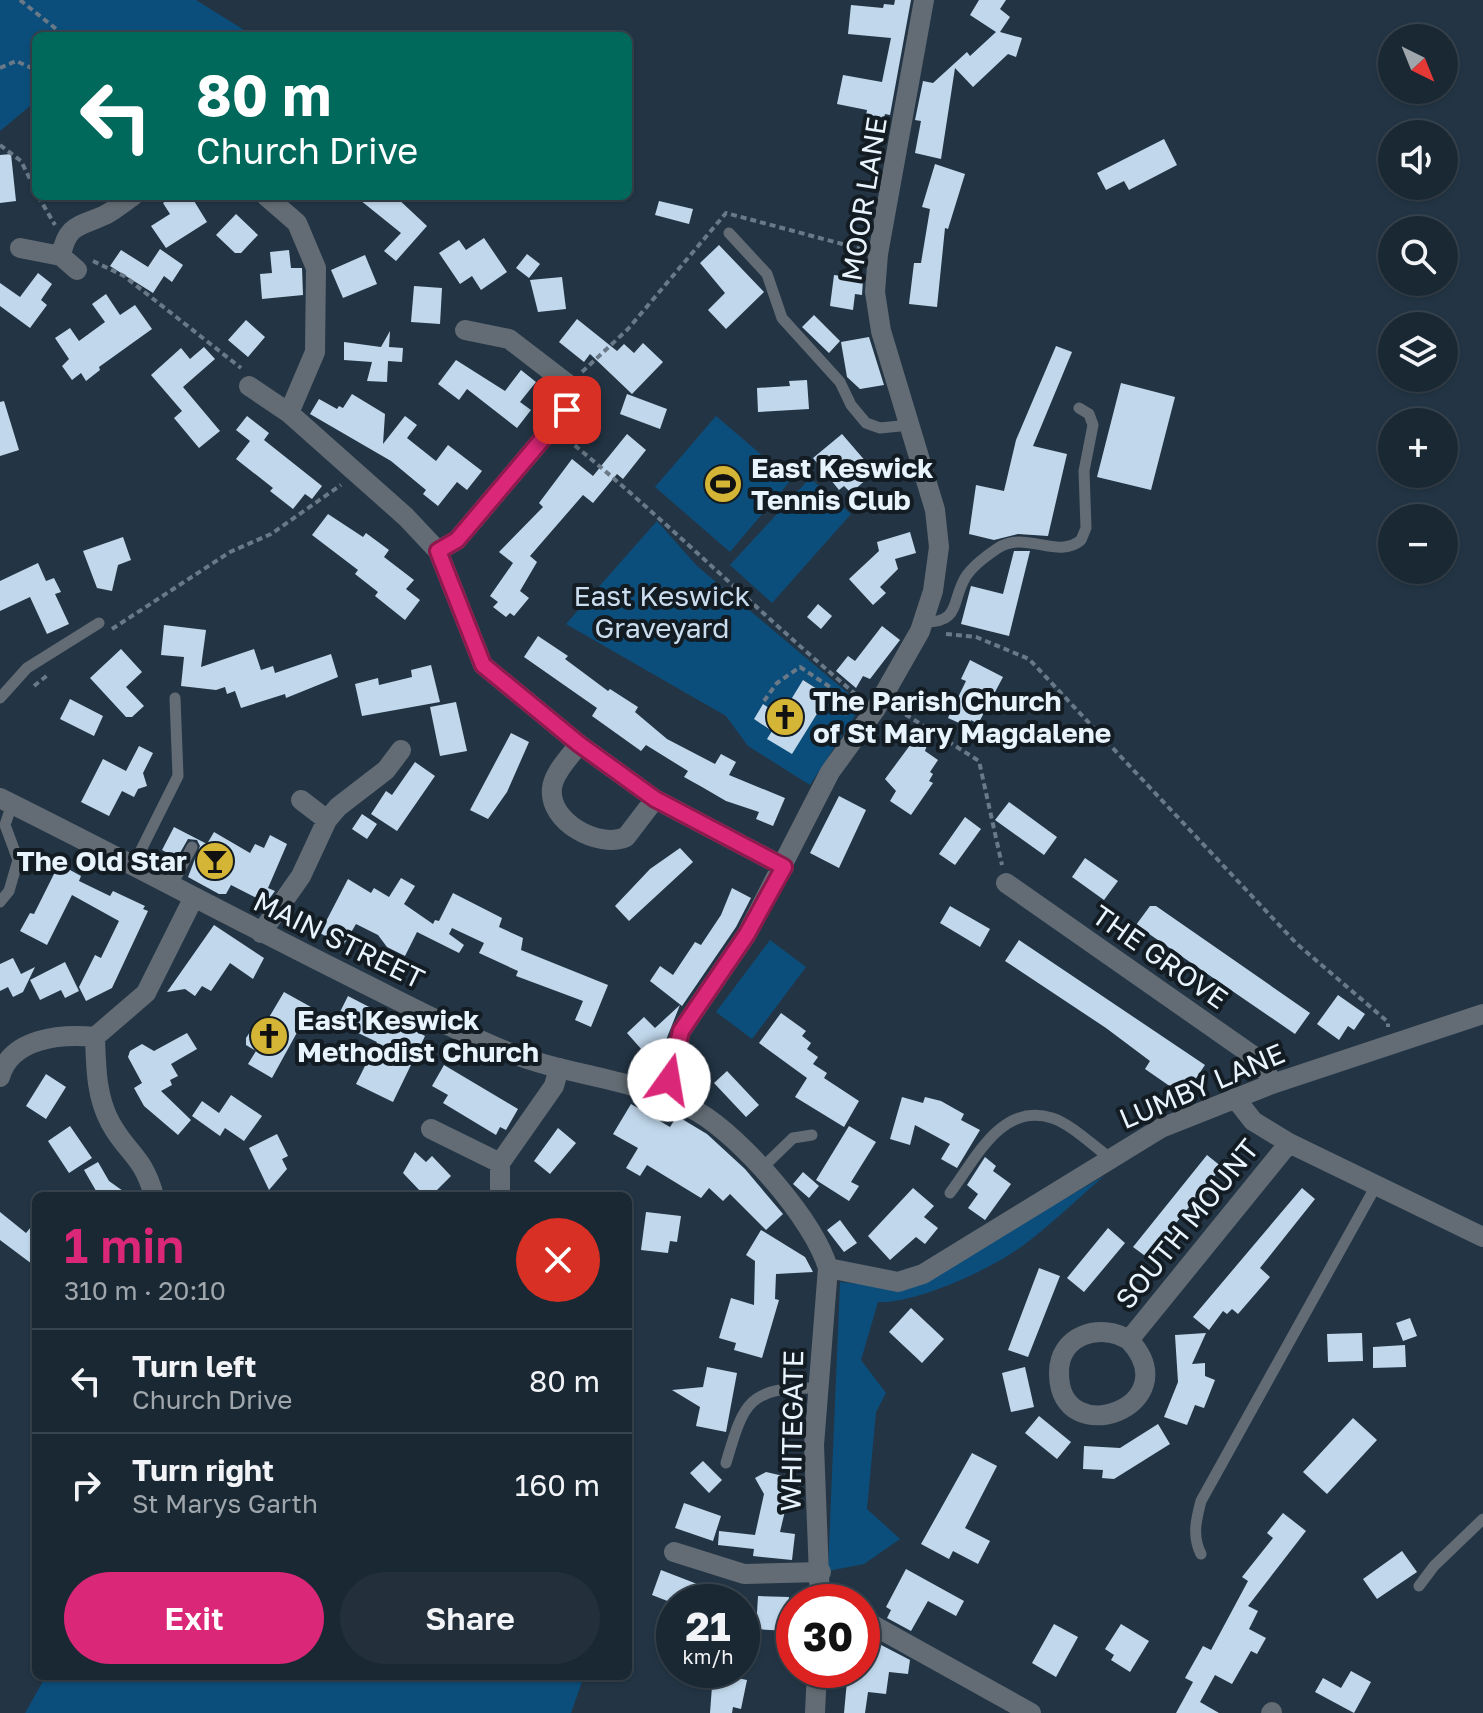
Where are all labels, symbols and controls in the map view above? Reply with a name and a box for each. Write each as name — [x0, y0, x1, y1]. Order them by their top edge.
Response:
north arrow — [1378, 24, 1458, 104]
map controls — [1378, 24, 1458, 584]
text: 80 m — [196, 61, 331, 128]
icon: left — [64, 64, 168, 168]
street label: MOOR LANE — [834, 115, 893, 283]
button: sound — [1378, 120, 1458, 200]
text: Church Drive — [196, 129, 418, 172]
button: search — [1378, 216, 1458, 296]
button: layers — [1378, 312, 1458, 392]
pin — [533, 376, 601, 444]
icon: arrive — [545, 388, 589, 432]
button: + — [1378, 408, 1458, 488]
place label: East Keswick Tennis Club — [751, 451, 934, 516]
sports icon: East Keswick Tennis Club — [702, 463, 744, 505]
button: − — [1378, 504, 1458, 584]
park label: East Keswick Graveyard — [574, 579, 751, 644]
place label: The Parish Church of St Mary Magdalene — [813, 684, 1111, 749]
church icon: The Parish Church of St Mary Magdalene — [764, 696, 806, 738]
bar icon: The Old Star — [194, 840, 236, 882]
place label: The Old Star — [16, 844, 187, 877]
street label: MAIN STREET — [249, 884, 430, 995]
street label: THE GROVE — [1086, 898, 1234, 1015]
place label: East Keswick Methodist Church — [297, 1003, 539, 1068]
church icon: East Keswick Methodist Church — [248, 1015, 290, 1057]
street label: LUMBY LANE — [1114, 1036, 1289, 1135]
position arrow — [627, 1038, 711, 1122]
street label: SOUTH MOUNT — [1108, 1132, 1265, 1315]
text: 1 min — [64, 1216, 184, 1274]
button: close — [516, 1218, 600, 1302]
text: 310 m · 20:10 — [64, 1275, 226, 1306]
text: Turn left — [132, 1348, 257, 1384]
street label: WHITEGATE — [774, 1350, 809, 1512]
icon: left — [64, 1359, 108, 1403]
text: 80 m — [529, 1363, 600, 1399]
text: Church Drive — [132, 1384, 292, 1415]
text: Turn right — [132, 1452, 274, 1488]
icon: right — [64, 1463, 108, 1507]
text: 160 m — [515, 1467, 600, 1503]
text: St Marys Garth — [132, 1488, 318, 1519]
button: Exit — [64, 1572, 324, 1664]
button: Share — [340, 1572, 600, 1664]
speed limit sign: 30 — [776, 1584, 880, 1688]
text: 21 — [686, 1602, 731, 1650]
text: km/h — [683, 1644, 733, 1668]

